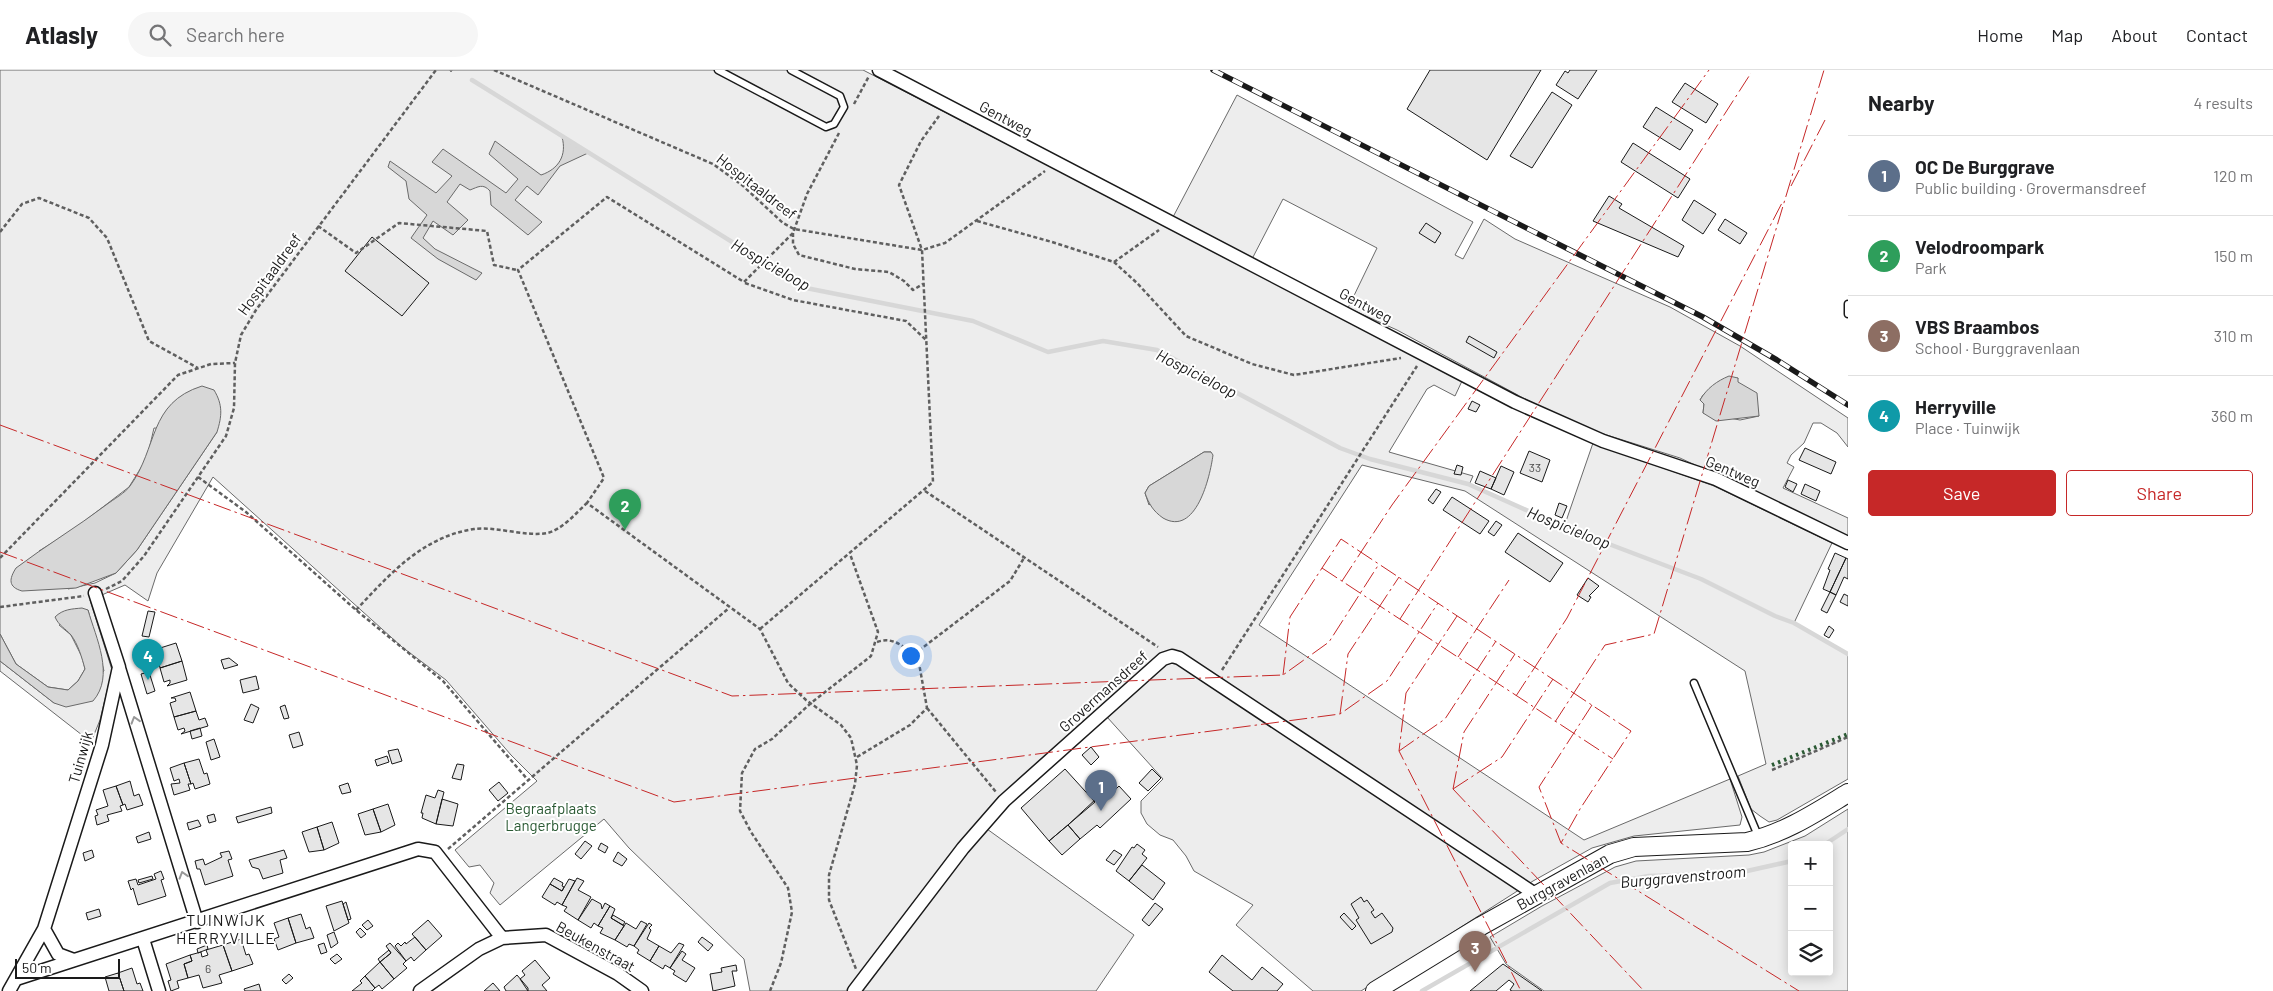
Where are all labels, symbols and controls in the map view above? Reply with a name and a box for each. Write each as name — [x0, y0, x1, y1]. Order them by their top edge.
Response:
search box — [128, 12, 478, 57]
text: Atlasly — [25, 20, 98, 49]
icon: search — [146, 21, 174, 49]
text: Search here — [186, 23, 285, 46]
text: Home — [1977, 24, 2023, 46]
text: Map — [2051, 24, 2083, 46]
text: About — [2111, 24, 2158, 46]
text: Contact — [2186, 24, 2248, 46]
text: Nearby — [1868, 90, 1934, 115]
text: 4 results — [2193, 93, 2253, 112]
street label: Gentweg — [976, 97, 1036, 139]
street label: Hospitaaldreef — [713, 149, 801, 223]
text: OC De Burggrave — [1915, 155, 2055, 178]
text: 1 — [1881, 166, 1887, 185]
text: 120 m — [2213, 166, 2253, 185]
text: Public building · Grovermansdreef — [1915, 178, 2146, 197]
street label: Hospitaaldreef — [233, 230, 305, 318]
water label: Hospicieloop — [728, 234, 814, 294]
text: Velodroompark — [1915, 235, 2044, 258]
text: 2 — [1880, 246, 1888, 265]
text: 150 m — [2214, 246, 2253, 265]
text: Park — [1915, 258, 1946, 277]
street label: Gentweg — [1336, 284, 1396, 326]
text: VBS Braambos — [1915, 315, 2039, 338]
text: 3 — [1880, 326, 1888, 345]
text: 310 m — [2214, 326, 2253, 345]
text: School · Burggravenlaan — [1915, 338, 2080, 357]
water label: Hospicieloop — [1153, 345, 1241, 401]
text: Herryville — [1915, 395, 1996, 418]
text: 4 — [1879, 406, 1889, 425]
text: 360 m — [2211, 406, 2253, 425]
text: Place · Tuinwijk — [1915, 418, 2020, 437]
street label: Gentweg — [1703, 452, 1763, 490]
house number: 33 — [1529, 460, 1541, 474]
button: Save — [1868, 470, 2056, 516]
button: Share — [2066, 470, 2253, 516]
pin: 2 — [609, 489, 641, 530]
water label: Hospicieloop — [1525, 502, 1613, 552]
pin: 4 — [132, 639, 164, 680]
your location — [898, 643, 924, 669]
street label: Grovermansdreef — [1055, 647, 1151, 735]
one-way arrow — [131, 716, 141, 724]
street label: Tuinwijk — [64, 728, 96, 785]
pin: 1 — [1085, 770, 1117, 811]
park label: Begraafplaats Langerbrugge — [505, 799, 597, 834]
map controls — [1788, 841, 1833, 976]
button: + — [1788, 841, 1833, 886]
street label: Burggravenlaan — [1513, 849, 1611, 913]
water label: Burggravenstroom — [1619, 861, 1747, 891]
one-way arrow — [178, 871, 188, 880]
button: − — [1788, 886, 1833, 931]
district label: TUINWIJK HERRYVILLE — [176, 910, 276, 947]
street label: Beukenstraat — [553, 917, 639, 975]
pin: 3 — [1459, 931, 1491, 972]
button: layers — [1788, 931, 1833, 976]
scale bar — [15, 956, 120, 979]
text: 50 m — [22, 959, 51, 976]
house number: 6 — [205, 961, 211, 975]

